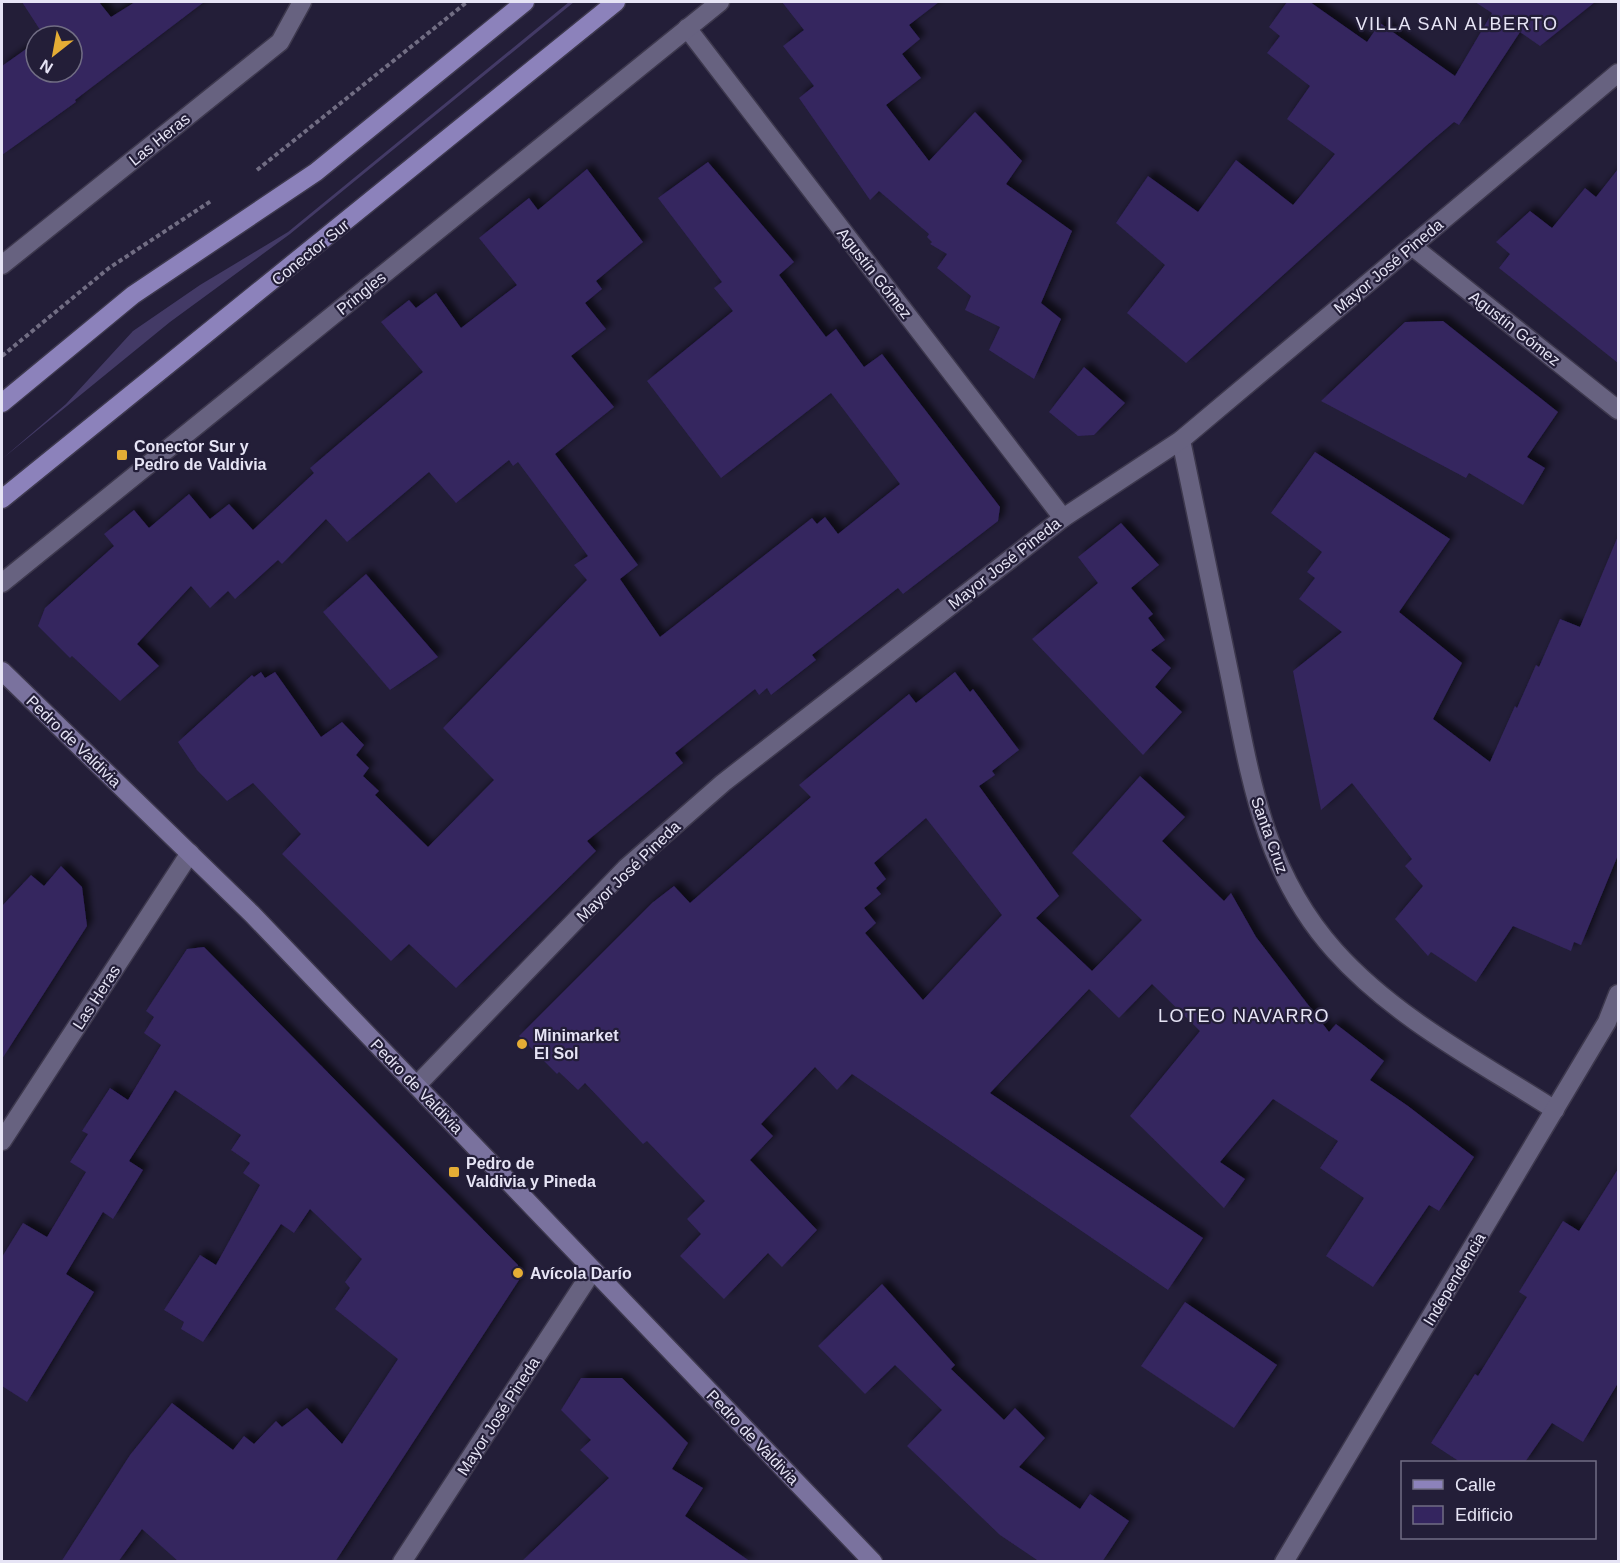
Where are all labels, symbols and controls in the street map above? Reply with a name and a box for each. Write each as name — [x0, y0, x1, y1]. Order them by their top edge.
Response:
district label: VILLA SAN ALBERTO — [1356, 14, 1558, 34]
north arrow — [24, 24, 84, 84]
text: N — [37, 56, 56, 77]
street label: Las Heras — [126, 110, 193, 169]
street label: Conector Sur — [268, 216, 353, 289]
street label: Mayor José Pineda — [1330, 216, 1446, 317]
street label: Agustín Gómez — [834, 225, 915, 322]
street label: Pringles — [334, 269, 389, 318]
street label: Agustín Gómez — [1466, 288, 1563, 369]
place label: Conector Sur y Pedro de Valdivia — [134, 438, 267, 473]
marker: Conector Sur y Pedro de Valdivia — [115, 448, 129, 462]
street label: Mayor José Pineda — [945, 514, 1064, 612]
street label: Pedro de Valdivia — [23, 692, 124, 791]
street label: Santa Cruz — [1248, 795, 1291, 876]
street label: Mayor José Pineda — [573, 818, 684, 925]
street label: Las Heras — [69, 962, 123, 1032]
district label: LOTEO NAVARRO — [1158, 1006, 1330, 1026]
place label: Minimarket El Sol — [534, 1027, 619, 1062]
street label: Pedro de Valdivia — [367, 1036, 466, 1137]
marker: Minimarket El Sol — [515, 1037, 529, 1051]
place label: Pedro de Valdivia y Pineda — [466, 1155, 596, 1190]
marker: Pedro de Valdivia y Pineda — [447, 1165, 461, 1179]
street label: Independencia — [1420, 1230, 1489, 1329]
place label: Avícola Darío — [530, 1265, 632, 1282]
marker: Avícola Darío — [511, 1266, 525, 1280]
street label: Mayor José Pineda — [454, 1354, 543, 1478]
street label: Pedro de Valdivia — [703, 1387, 802, 1488]
legend — [1401, 1461, 1596, 1539]
text: Calle — [1455, 1475, 1496, 1495]
text: Edificio — [1455, 1505, 1513, 1525]

